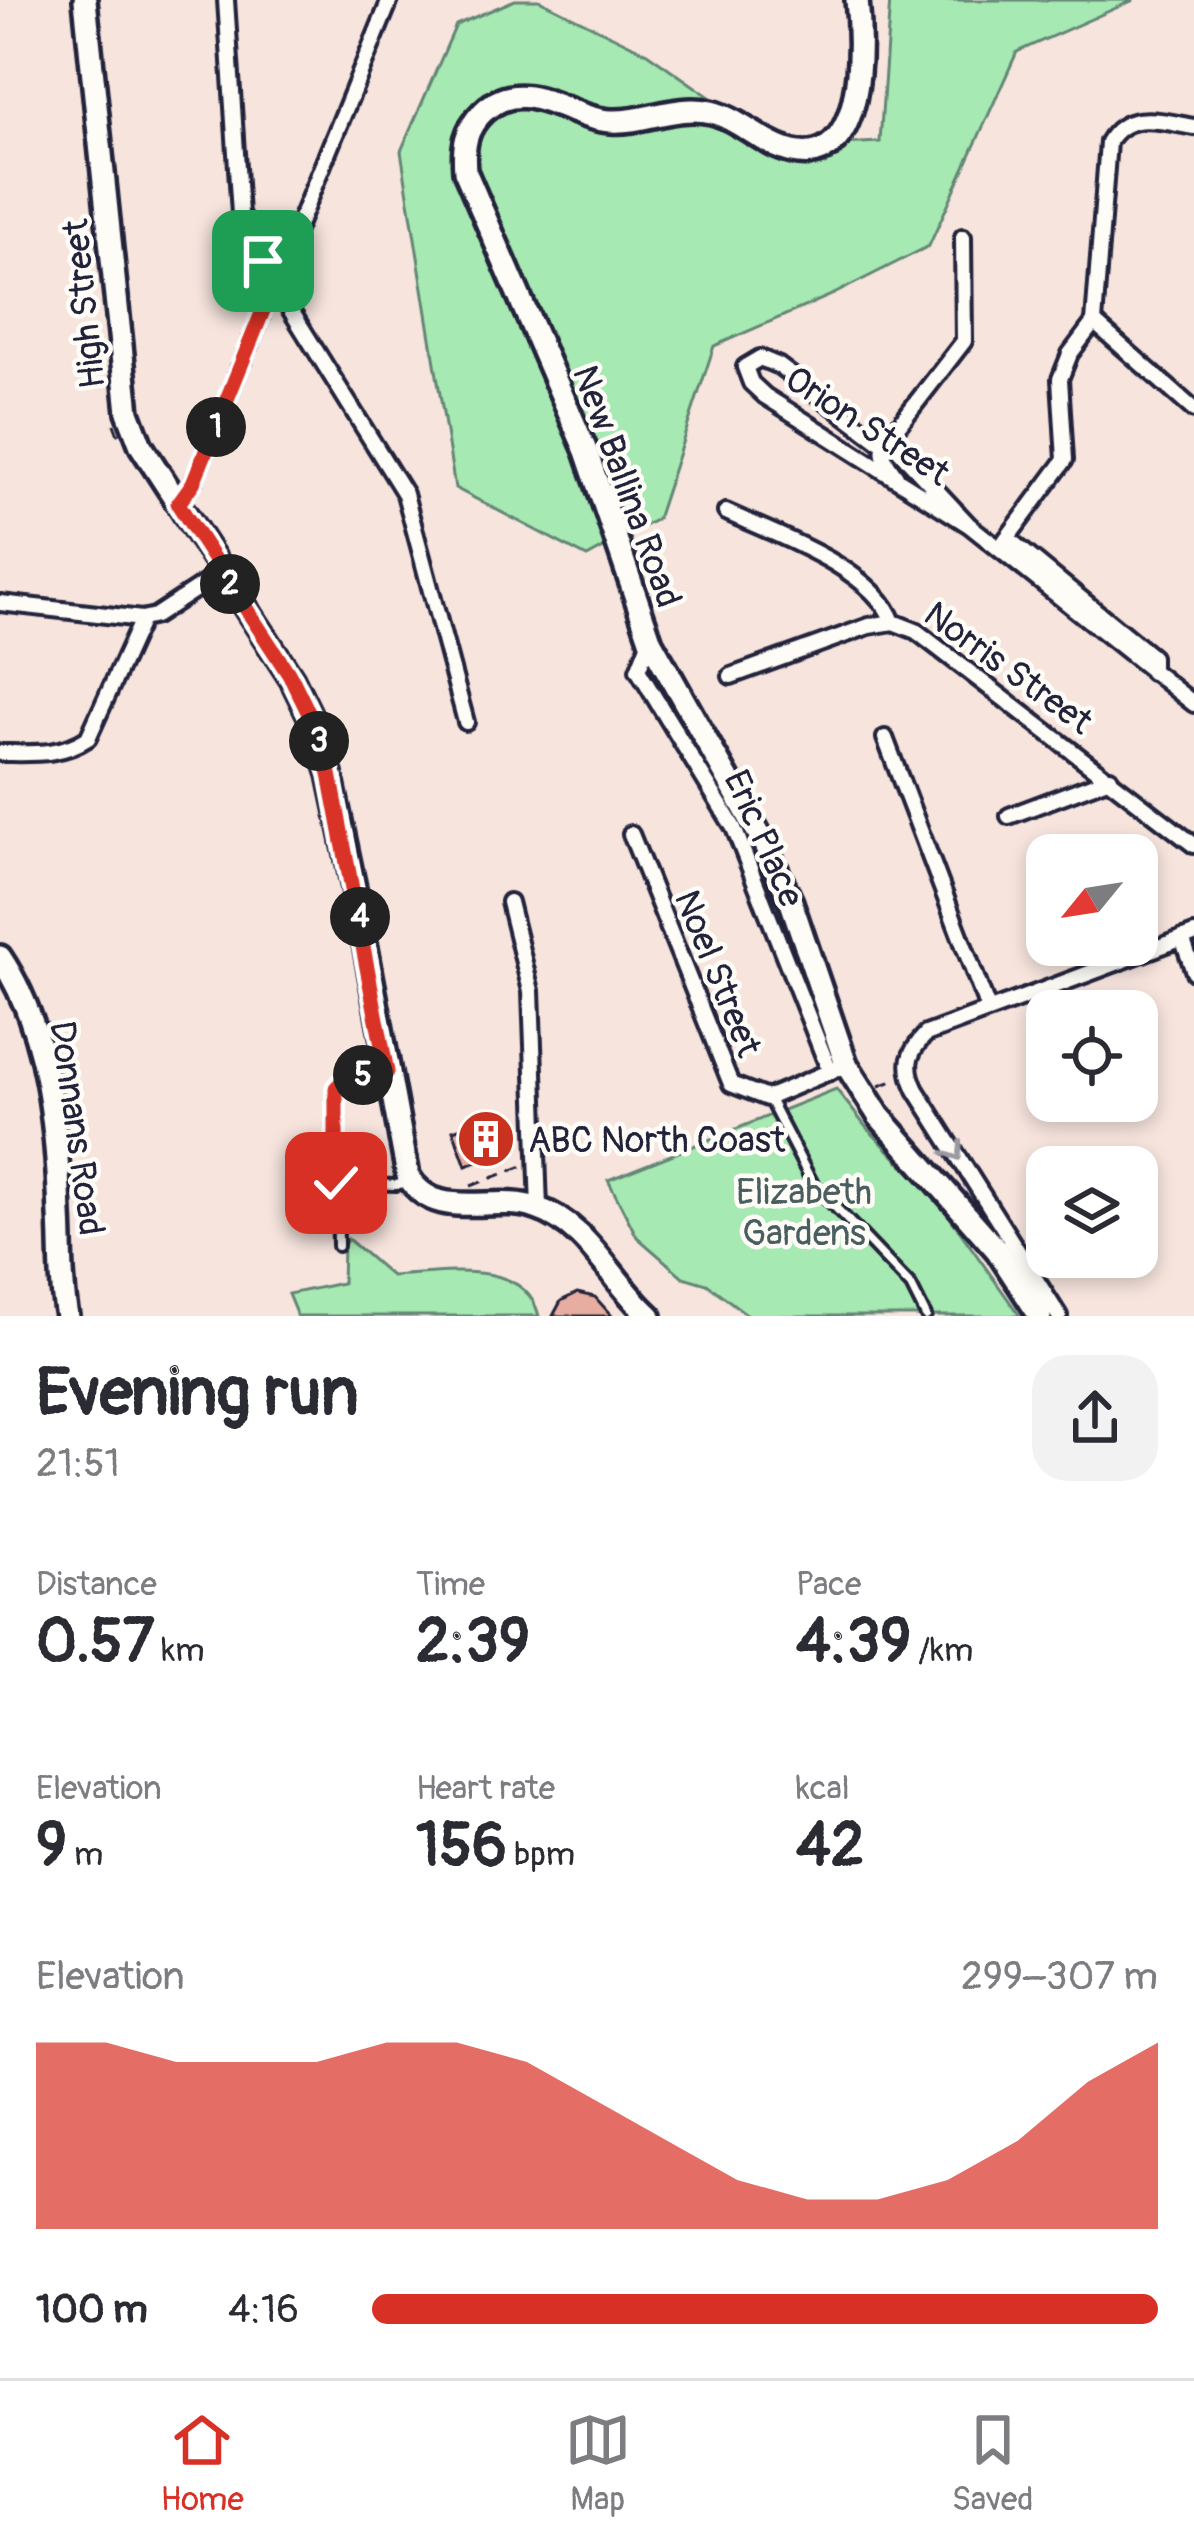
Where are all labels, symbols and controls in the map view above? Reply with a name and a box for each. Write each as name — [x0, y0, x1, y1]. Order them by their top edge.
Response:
pin — [212, 210, 314, 312]
street label: High Street — [53, 216, 116, 391]
icon: arrive — [230, 228, 296, 294]
street label: Orion Street — [777, 356, 958, 496]
street label: New Ballina Road — [562, 359, 691, 614]
pin: 1 — [186, 397, 246, 457]
text: 1 — [210, 406, 222, 447]
pin: 2 — [200, 554, 260, 614]
text: 2 — [221, 563, 239, 604]
street label: Norris Street — [915, 592, 1102, 745]
pin: 3 — [289, 711, 349, 771]
text: 3 — [310, 720, 328, 761]
street label: Eric Place — [714, 763, 814, 914]
north arrow — [1026, 834, 1158, 966]
map controls — [1026, 834, 1158, 1278]
street label: Noel Street — [664, 884, 772, 1064]
pin: 4 — [330, 887, 390, 947]
text: 4 — [350, 896, 370, 937]
button: locate — [1026, 990, 1158, 1122]
street label: Donnans Road — [39, 1018, 114, 1238]
pin: 5 — [333, 1045, 393, 1105]
text: 5 — [354, 1054, 372, 1095]
building icon: ABC North Coast — [455, 1108, 517, 1170]
place label: ABC North Coast — [528, 1118, 786, 1163]
pin — [285, 1132, 387, 1234]
one-way arrow — [941, 1139, 963, 1161]
button: layers — [1026, 1146, 1158, 1278]
icon: check — [303, 1150, 369, 1216]
park label: Elizabeth Gardens — [736, 1170, 872, 1256]
text: Evening run — [36, 1352, 359, 1435]
button: share — [1032, 1355, 1158, 1481]
text: 21:51 — [36, 1439, 120, 1488]
text: Distance — [36, 1564, 157, 1605]
text: Time — [416, 1564, 485, 1605]
text: Pace — [796, 1564, 861, 1605]
text: 0.57 — [36, 1605, 154, 1680]
text: 2:39 — [416, 1605, 530, 1680]
text: 4:39 — [796, 1605, 911, 1680]
text: km — [154, 1630, 205, 1671]
text: /km — [911, 1630, 973, 1671]
text: Elevation — [36, 1768, 162, 1809]
text: Heart rate — [416, 1768, 555, 1809]
text: kcal — [796, 1768, 850, 1809]
text: 9 — [36, 1809, 67, 1884]
text: 156 — [416, 1809, 507, 1884]
text: 42 — [796, 1809, 864, 1884]
text: m — [67, 1834, 103, 1875]
text: bpm — [507, 1834, 575, 1875]
text: Elevation — [36, 1952, 185, 2001]
text: 299–307 m — [961, 1952, 1158, 2001]
text: 100 m — [36, 2285, 148, 2334]
text: 4:16 — [228, 2285, 299, 2334]
tab: Home — [160, 2407, 244, 2520]
tab: Map — [565, 2407, 631, 2520]
tab: Saved — [952, 2407, 1034, 2520]

